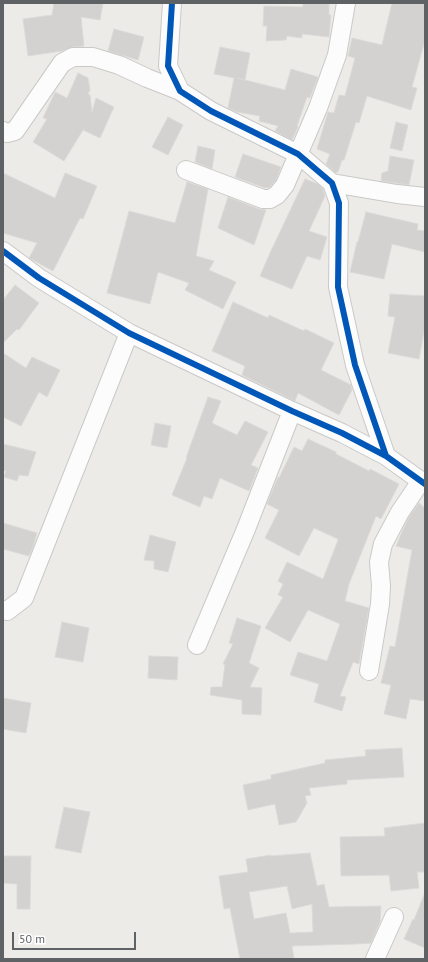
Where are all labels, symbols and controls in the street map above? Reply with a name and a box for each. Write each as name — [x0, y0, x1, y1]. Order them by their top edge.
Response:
scale bar — [14, 924, 138, 950]
text: 50 m — [19, 931, 45, 946]

